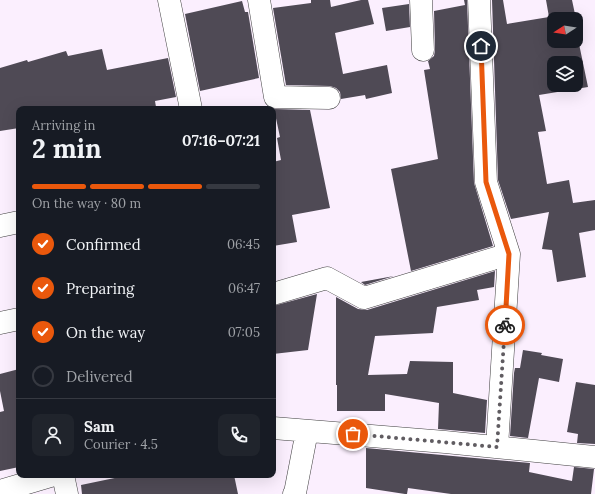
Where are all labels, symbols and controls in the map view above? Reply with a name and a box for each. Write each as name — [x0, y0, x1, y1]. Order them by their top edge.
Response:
north arrow — [547, 12, 583, 48]
map controls — [547, 12, 583, 92]
pin — [464, 29, 498, 63]
icon: home — [470, 35, 492, 57]
button: layers — [547, 56, 583, 92]
text: Arriving in — [32, 117, 95, 134]
text: 07:16–07:21 — [182, 131, 260, 150]
text: 2 min — [32, 132, 102, 165]
text: On the way · 80 m — [32, 195, 141, 212]
icon: check — [32, 233, 54, 255]
text: Confirmed — [66, 235, 141, 254]
text: 06:45 — [227, 236, 260, 253]
icon: check — [32, 277, 54, 299]
text: Preparing — [66, 279, 134, 298]
text: 06:47 — [228, 280, 260, 297]
courier — [485, 305, 525, 345]
icon: bike — [494, 314, 516, 336]
icon: check — [32, 321, 54, 343]
text: On the way — [66, 323, 145, 342]
text: 07:05 — [228, 324, 260, 341]
text: Delivered — [66, 367, 133, 386]
button: person — [32, 414, 74, 456]
button: phone — [218, 414, 260, 456]
text: Sam — [84, 417, 115, 436]
pin — [336, 417, 370, 451]
icon: bag — [342, 423, 364, 445]
text: Courier · 4.5 — [84, 436, 158, 453]

